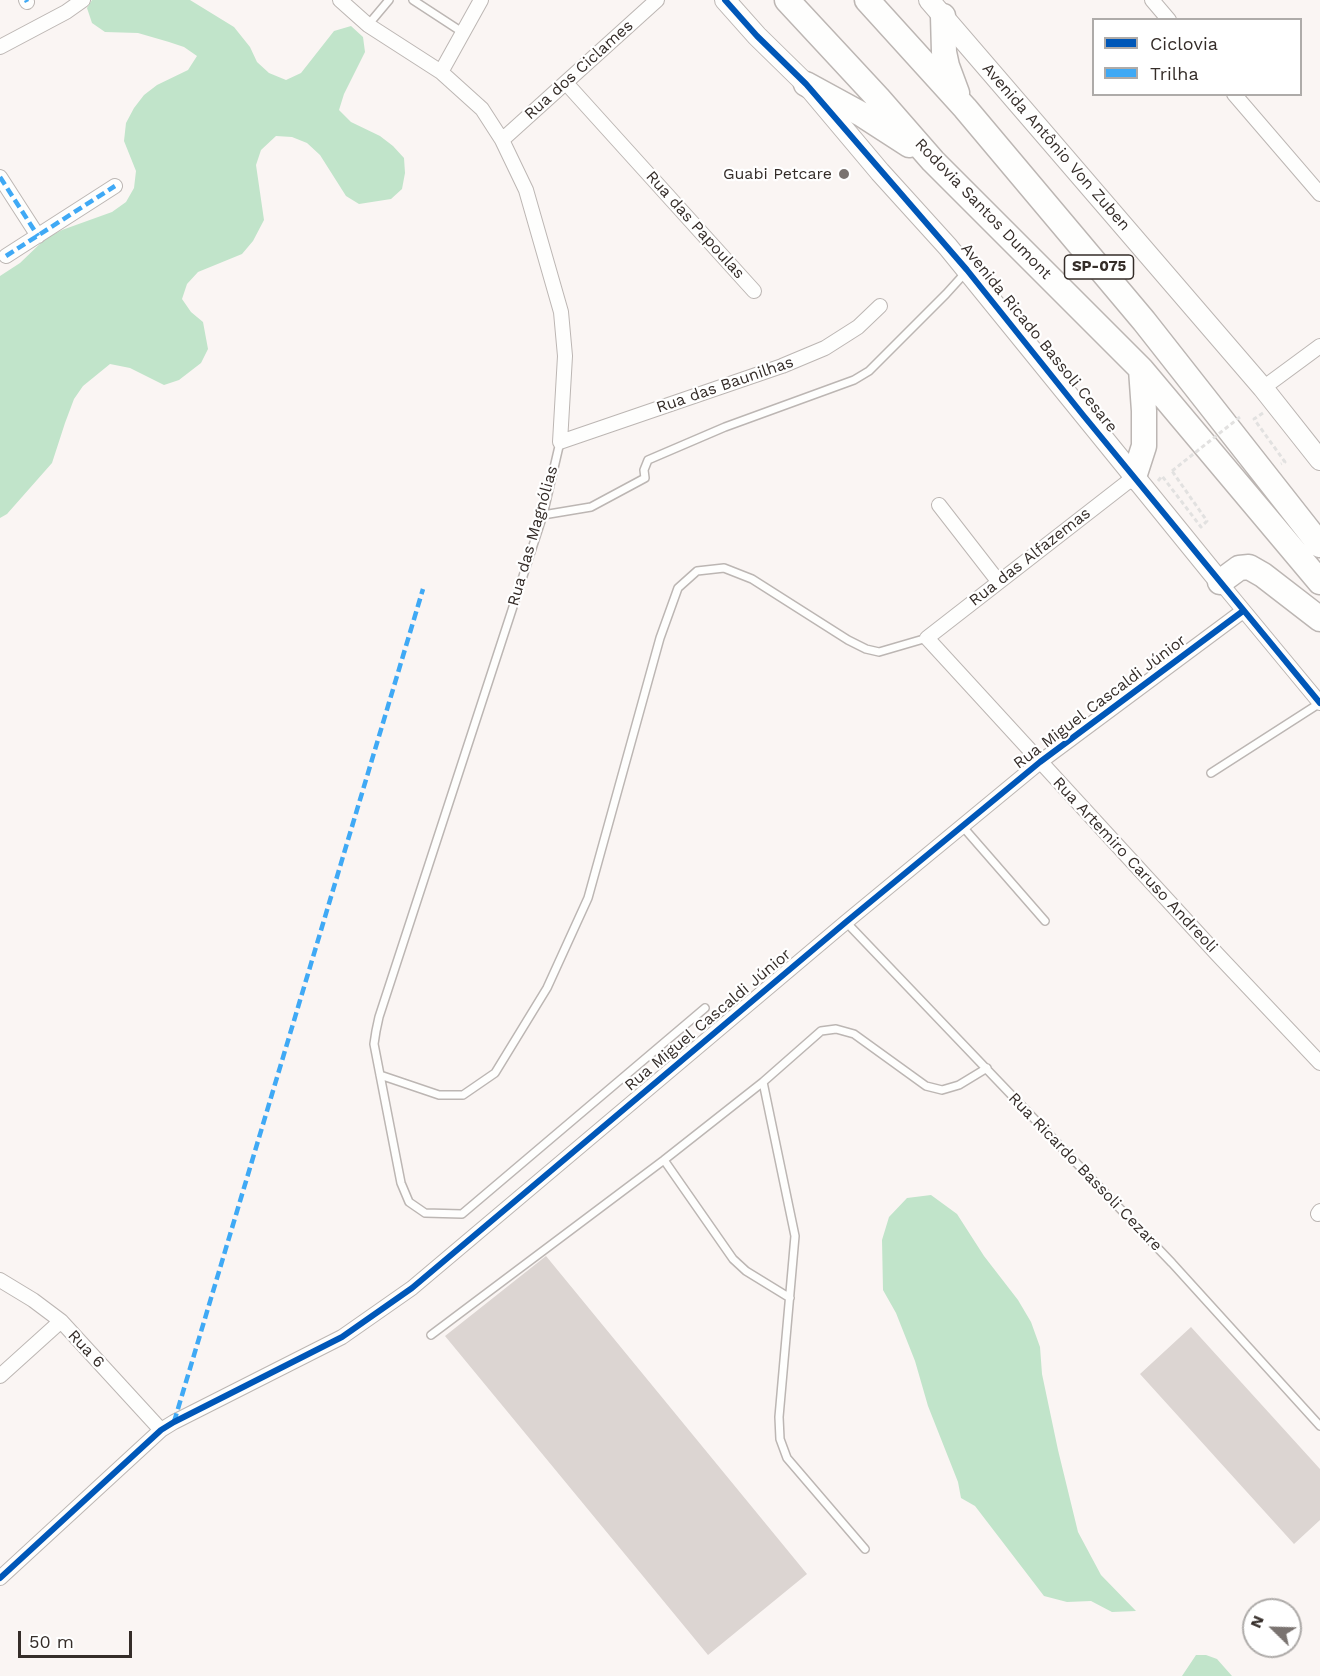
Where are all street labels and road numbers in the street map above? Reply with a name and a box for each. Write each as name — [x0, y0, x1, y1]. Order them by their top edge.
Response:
street label: Rua dos Ciclames — [521, 16, 637, 124]
street label: Avenida Antônio Von Zuben — [978, 59, 1134, 235]
street label: Rodovia Santos Dumont — [911, 135, 1055, 283]
street label: Rua das Papoulas — [642, 167, 748, 283]
street label: Avenida Ricado Bassoli Cesare — [957, 239, 1121, 437]
road number: SP-075 — [1064, 255, 1134, 279]
street label: Rua das Baunilhas — [654, 353, 796, 417]
street label: Rua das Magnólias — [504, 464, 562, 608]
street label: Rua das Alfazemas — [966, 504, 1094, 610]
street label: Rua Miguel Cascaldi Júnior — [1010, 631, 1190, 773]
street label: Rua Artemiro Caruso Andreoli — [1049, 773, 1221, 957]
street label: Rua Miguel Cascaldi Júnior — [621, 945, 795, 1095]
street label: Rua Ricardo Bassoli Cezare — [1004, 1089, 1166, 1255]
street label: Rua 6 — [64, 1326, 108, 1372]

